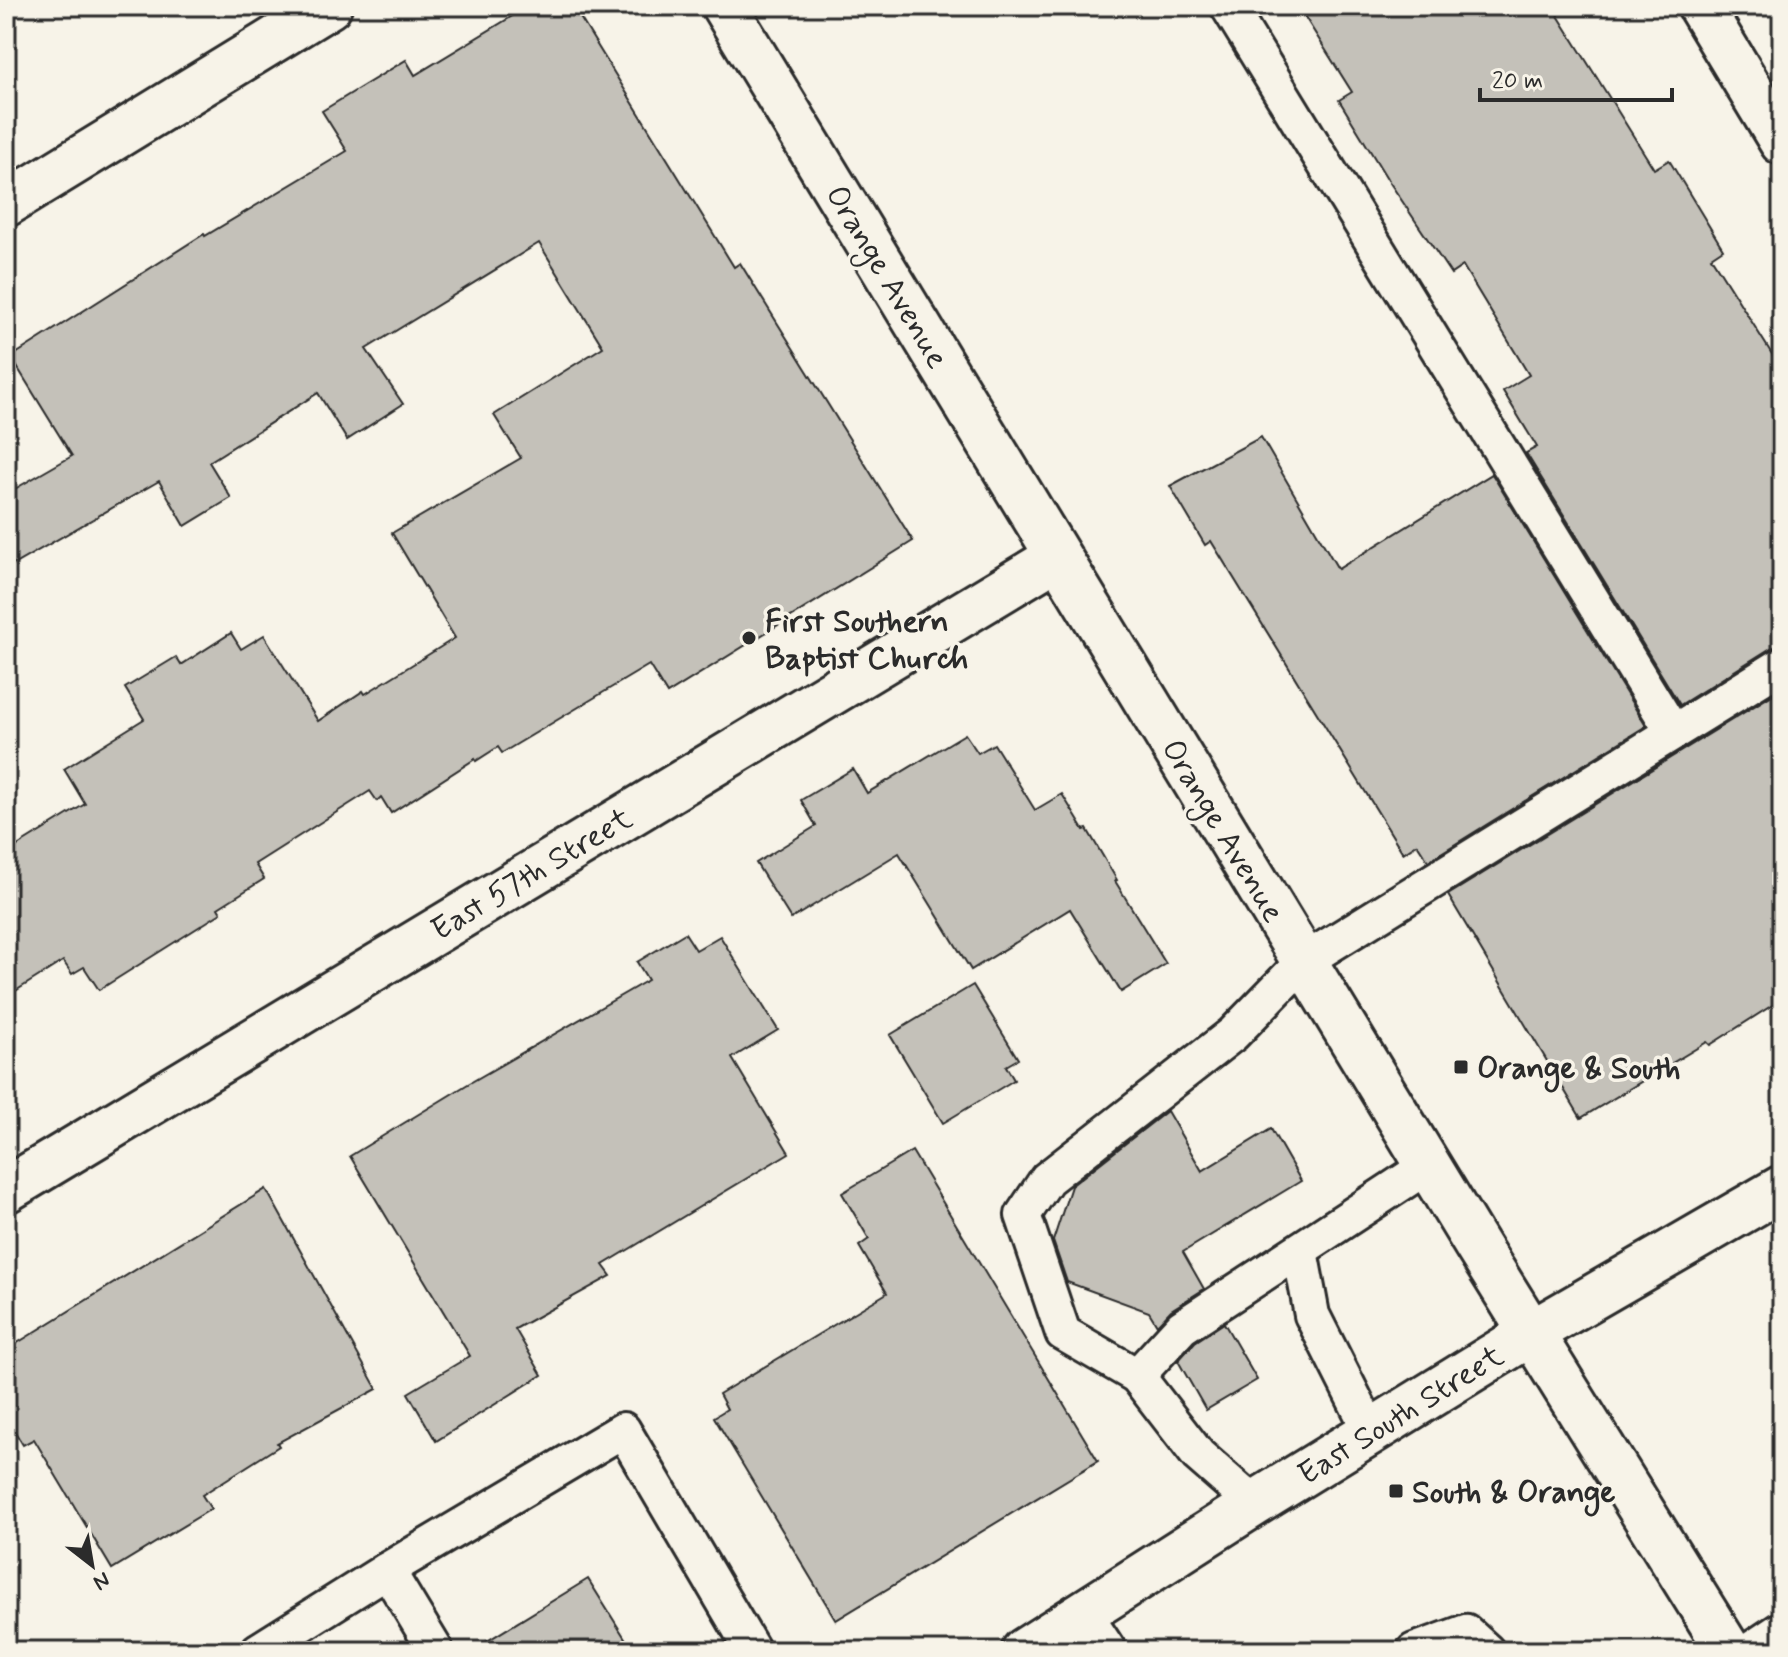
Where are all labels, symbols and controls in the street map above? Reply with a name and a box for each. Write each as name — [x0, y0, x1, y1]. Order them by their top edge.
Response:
scale bar — [1480, 52, 1672, 102]
text: 20 m — [1492, 66, 1543, 97]
street label: Orange Avenue — [813, 177, 958, 378]
place label: First Southern Baptist Church — [765, 601, 968, 680]
marker: First Southern Baptist Church — [740, 629, 758, 647]
street label: Orange Avenue — [1149, 731, 1294, 932]
street label: East 57th Street — [424, 798, 641, 951]
place label: Orange & South — [1477, 1048, 1680, 1093]
marker: Orange & South — [1452, 1058, 1470, 1076]
street label: East South Street — [1290, 1336, 1512, 1496]
place label: South & Orange — [1412, 1472, 1615, 1517]
marker: South & Orange — [1387, 1482, 1405, 1500]
north arrow — [52, 1525, 132, 1605]
text: N — [88, 1565, 115, 1596]

